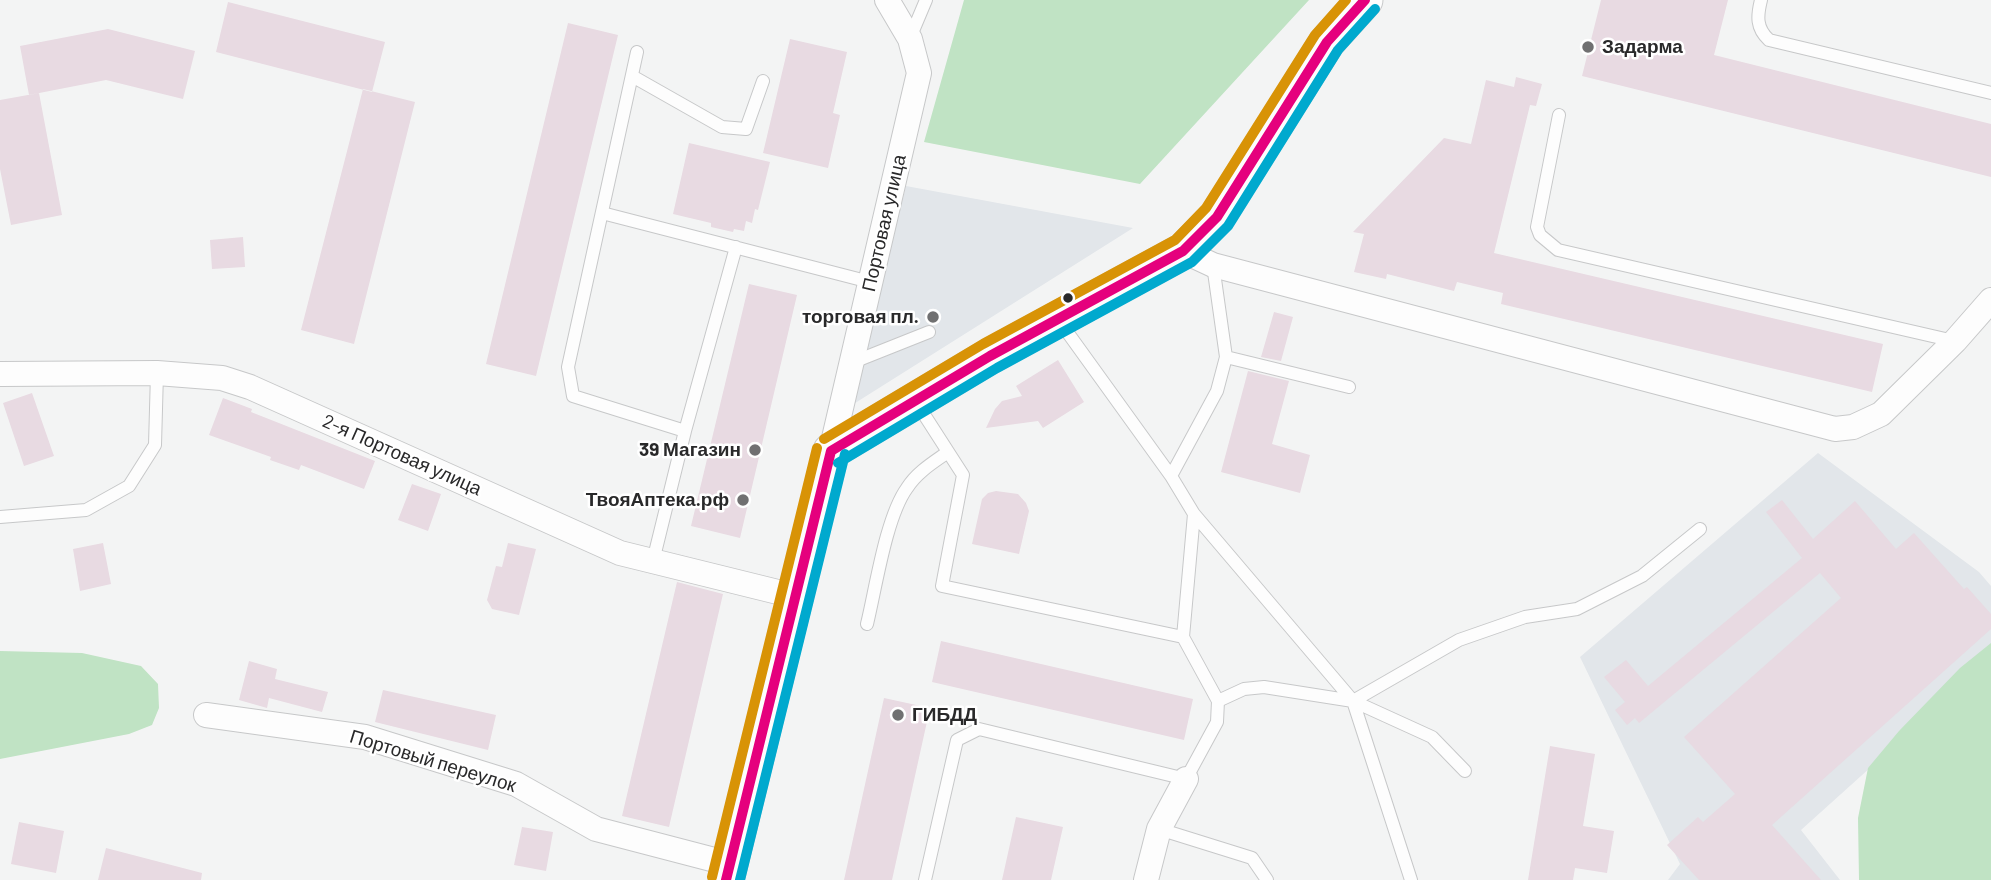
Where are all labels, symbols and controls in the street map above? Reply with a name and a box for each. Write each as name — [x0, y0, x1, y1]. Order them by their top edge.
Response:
place label: Задарма — [1602, 36, 1683, 58]
marker: Задарма — [1580, 39, 1596, 55]
street label: Портовая улица — [857, 152, 911, 294]
unlabelled marker — [1061, 291, 1075, 305]
place label: торговая пл. — [802, 306, 919, 328]
marker: торговая пл. — [925, 309, 941, 325]
street label: 2-я Портовая улица — [319, 410, 485, 500]
place label: 39 Магазин — [639, 439, 741, 461]
marker: 39 Магазин — [747, 442, 763, 458]
place label: ТвояАптека.рф — [586, 489, 729, 511]
marker: ТвояАптека.рф — [735, 492, 751, 508]
place label: ГИБДД — [912, 704, 977, 726]
marker: ГИБДД — [890, 707, 906, 723]
street label: Портовый переулок — [347, 725, 519, 797]

